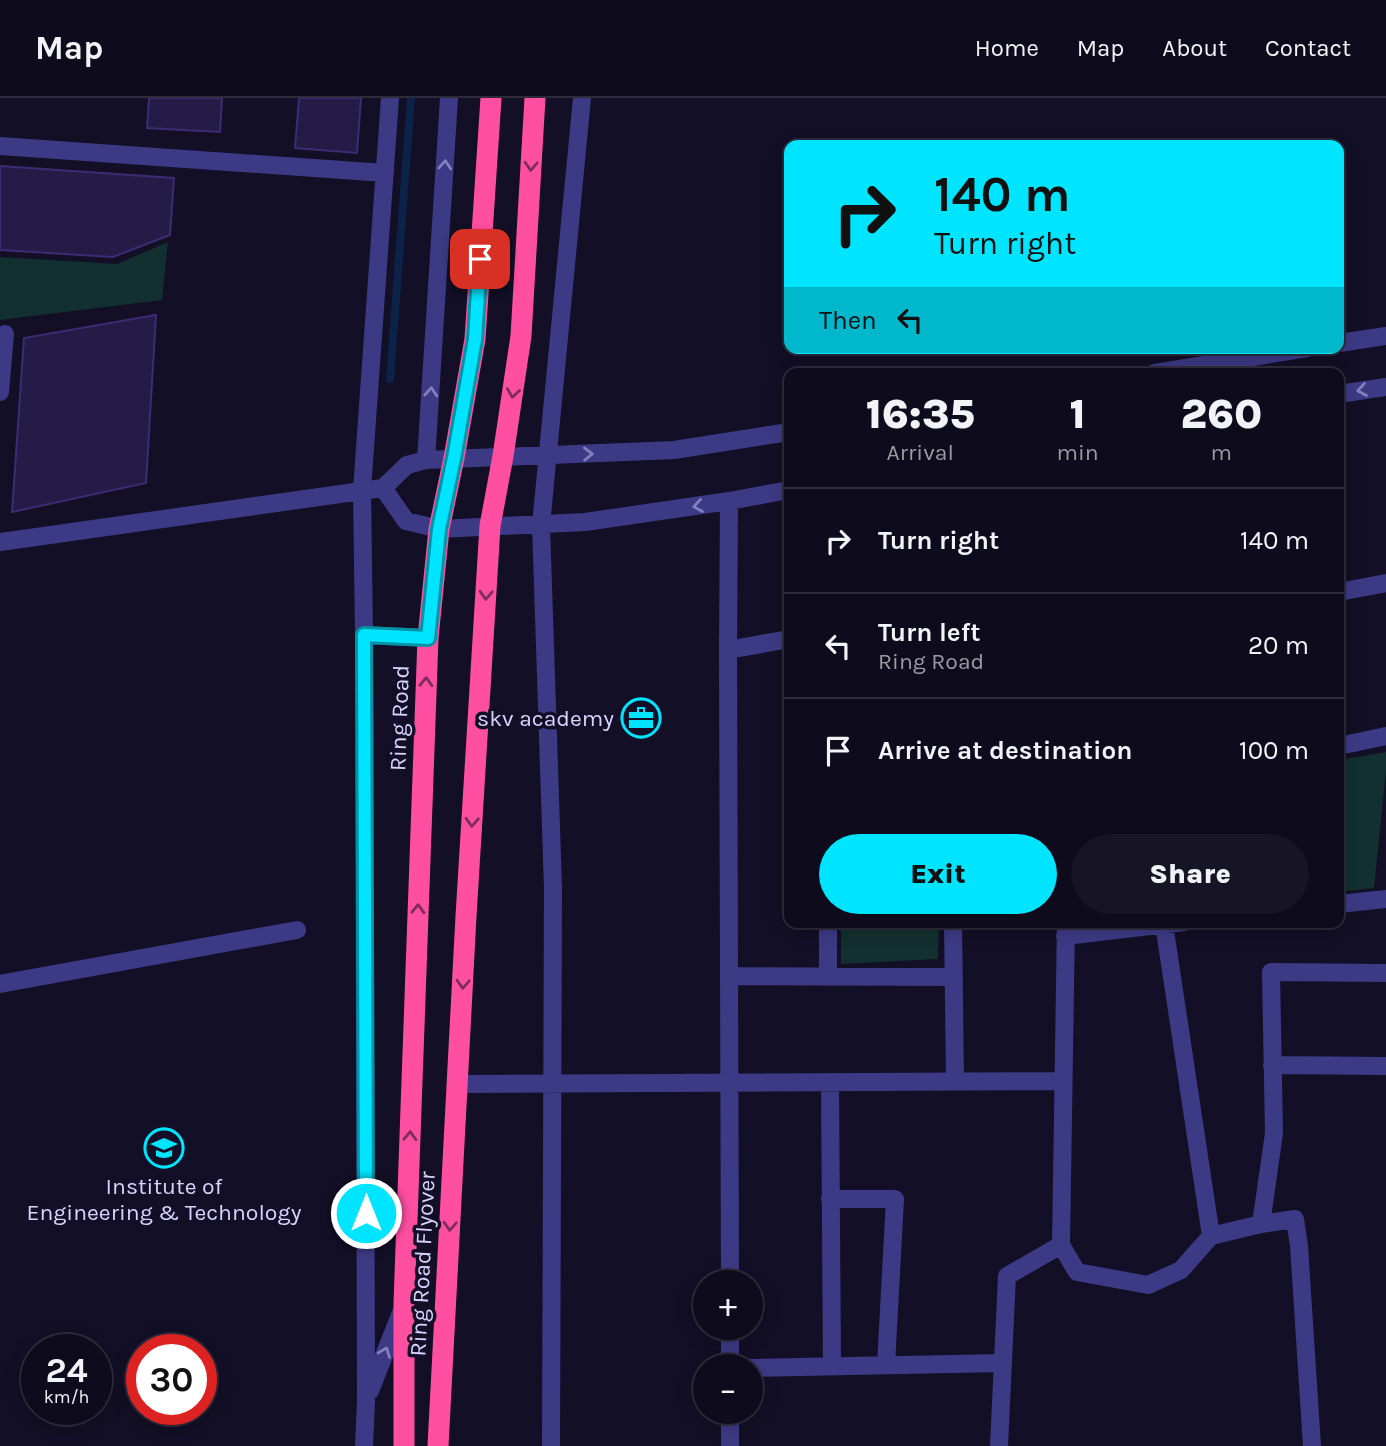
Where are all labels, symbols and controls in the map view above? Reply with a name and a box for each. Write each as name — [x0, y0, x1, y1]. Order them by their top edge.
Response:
text: Map — [35, 29, 103, 67]
text: Home — [975, 34, 1039, 62]
text: Map — [1077, 34, 1124, 62]
text: About — [1162, 34, 1227, 62]
text: Contact — [1265, 34, 1351, 62]
one-way arrow — [437, 159, 452, 170]
one-way arrow — [524, 161, 539, 172]
text: 140 m — [934, 166, 1071, 223]
icon: right — [819, 168, 910, 259]
text: Turn right — [934, 225, 1076, 262]
pin — [450, 229, 510, 289]
icon: arrive — [461, 240, 499, 278]
icon: left — [891, 301, 929, 339]
text: Then — [819, 305, 877, 336]
one-way arrow — [1356, 383, 1368, 398]
one-way arrow — [423, 386, 438, 397]
one-way arrow — [506, 387, 521, 399]
text: 16:35 — [866, 389, 975, 439]
text: 1 — [1069, 389, 1086, 439]
text: 260 — [1180, 389, 1262, 439]
text: Arrival — [887, 439, 954, 466]
text: min — [1056, 439, 1099, 466]
text: m — [1211, 439, 1232, 466]
one-way arrow — [583, 447, 594, 462]
one-way arrow — [692, 498, 704, 513]
icon: right — [819, 522, 857, 560]
text: Turn right — [878, 525, 999, 556]
text: 140 m — [1240, 525, 1309, 556]
one-way arrow — [479, 589, 494, 600]
text: Turn left — [878, 617, 980, 648]
icon: left — [819, 627, 857, 665]
text: 20 m — [1248, 630, 1309, 661]
text: Ring Road — [878, 648, 984, 675]
street label: Ring Road — [384, 664, 415, 772]
one-way arrow — [419, 676, 434, 687]
office icon: skv academy — [620, 697, 662, 739]
place label: skv academy — [477, 705, 614, 732]
icon: arrive — [819, 732, 857, 770]
text: Arrive at destination — [878, 735, 1132, 766]
text: 100 m — [1239, 735, 1309, 766]
one-way arrow — [465, 816, 480, 827]
button: Exit — [819, 834, 1057, 914]
button: Share — [1071, 834, 1309, 914]
one-way arrow — [411, 903, 426, 914]
one-way arrow — [456, 979, 471, 990]
school or university icon: Institute of Engineering & Technology — [143, 1127, 185, 1169]
one-way arrow — [403, 1131, 418, 1142]
street label: Ring Road Flyover — [404, 1170, 441, 1357]
place label: Institute of Engineering & Technology — [27, 1173, 302, 1226]
position arrow — [329, 1176, 403, 1250]
one-way arrow — [443, 1221, 458, 1232]
map controls — [693, 1270, 763, 1424]
button: + — [693, 1270, 763, 1340]
speed limit sign: 30 — [126, 1334, 217, 1425]
one-way arrow — [377, 1346, 391, 1358]
text: 24 — [46, 1350, 88, 1391]
button: − — [693, 1354, 763, 1424]
text: km/h — [44, 1386, 89, 1408]

